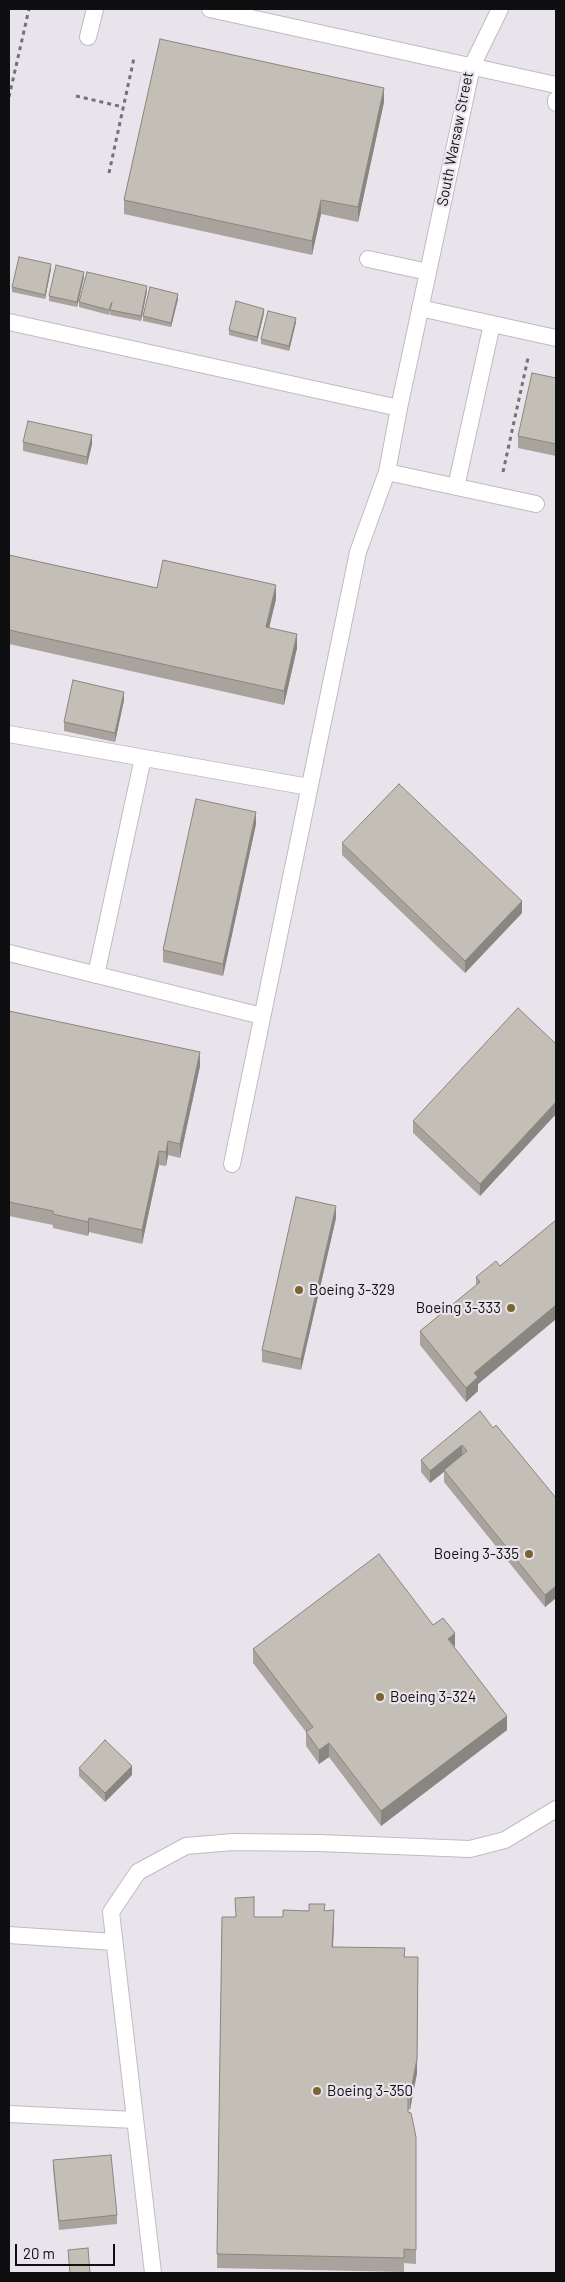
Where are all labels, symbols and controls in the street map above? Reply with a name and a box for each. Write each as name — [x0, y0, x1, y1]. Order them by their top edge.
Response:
street label: South Warsaw Street — [433, 70, 477, 208]
place label: Boeing 3-329 — [309, 1281, 395, 1299]
marker: Boeing 3-329 — [293, 1284, 305, 1296]
place label: Boeing 3-333 — [416, 1299, 501, 1317]
marker: Boeing 3-333 — [505, 1302, 517, 1314]
place label: Boeing 3-335 — [434, 1545, 519, 1563]
marker: Boeing 3-335 — [523, 1548, 535, 1560]
place label: Boeing 3-324 — [390, 1688, 476, 1706]
marker: Boeing 3-324 — [374, 1691, 386, 1703]
place label: Boeing 3-350 — [327, 2082, 413, 2100]
marker: Boeing 3-350 — [311, 2085, 323, 2097]
scale bar — [18, 2234, 118, 2266]
text: 20 m — [23, 2244, 55, 2262]

